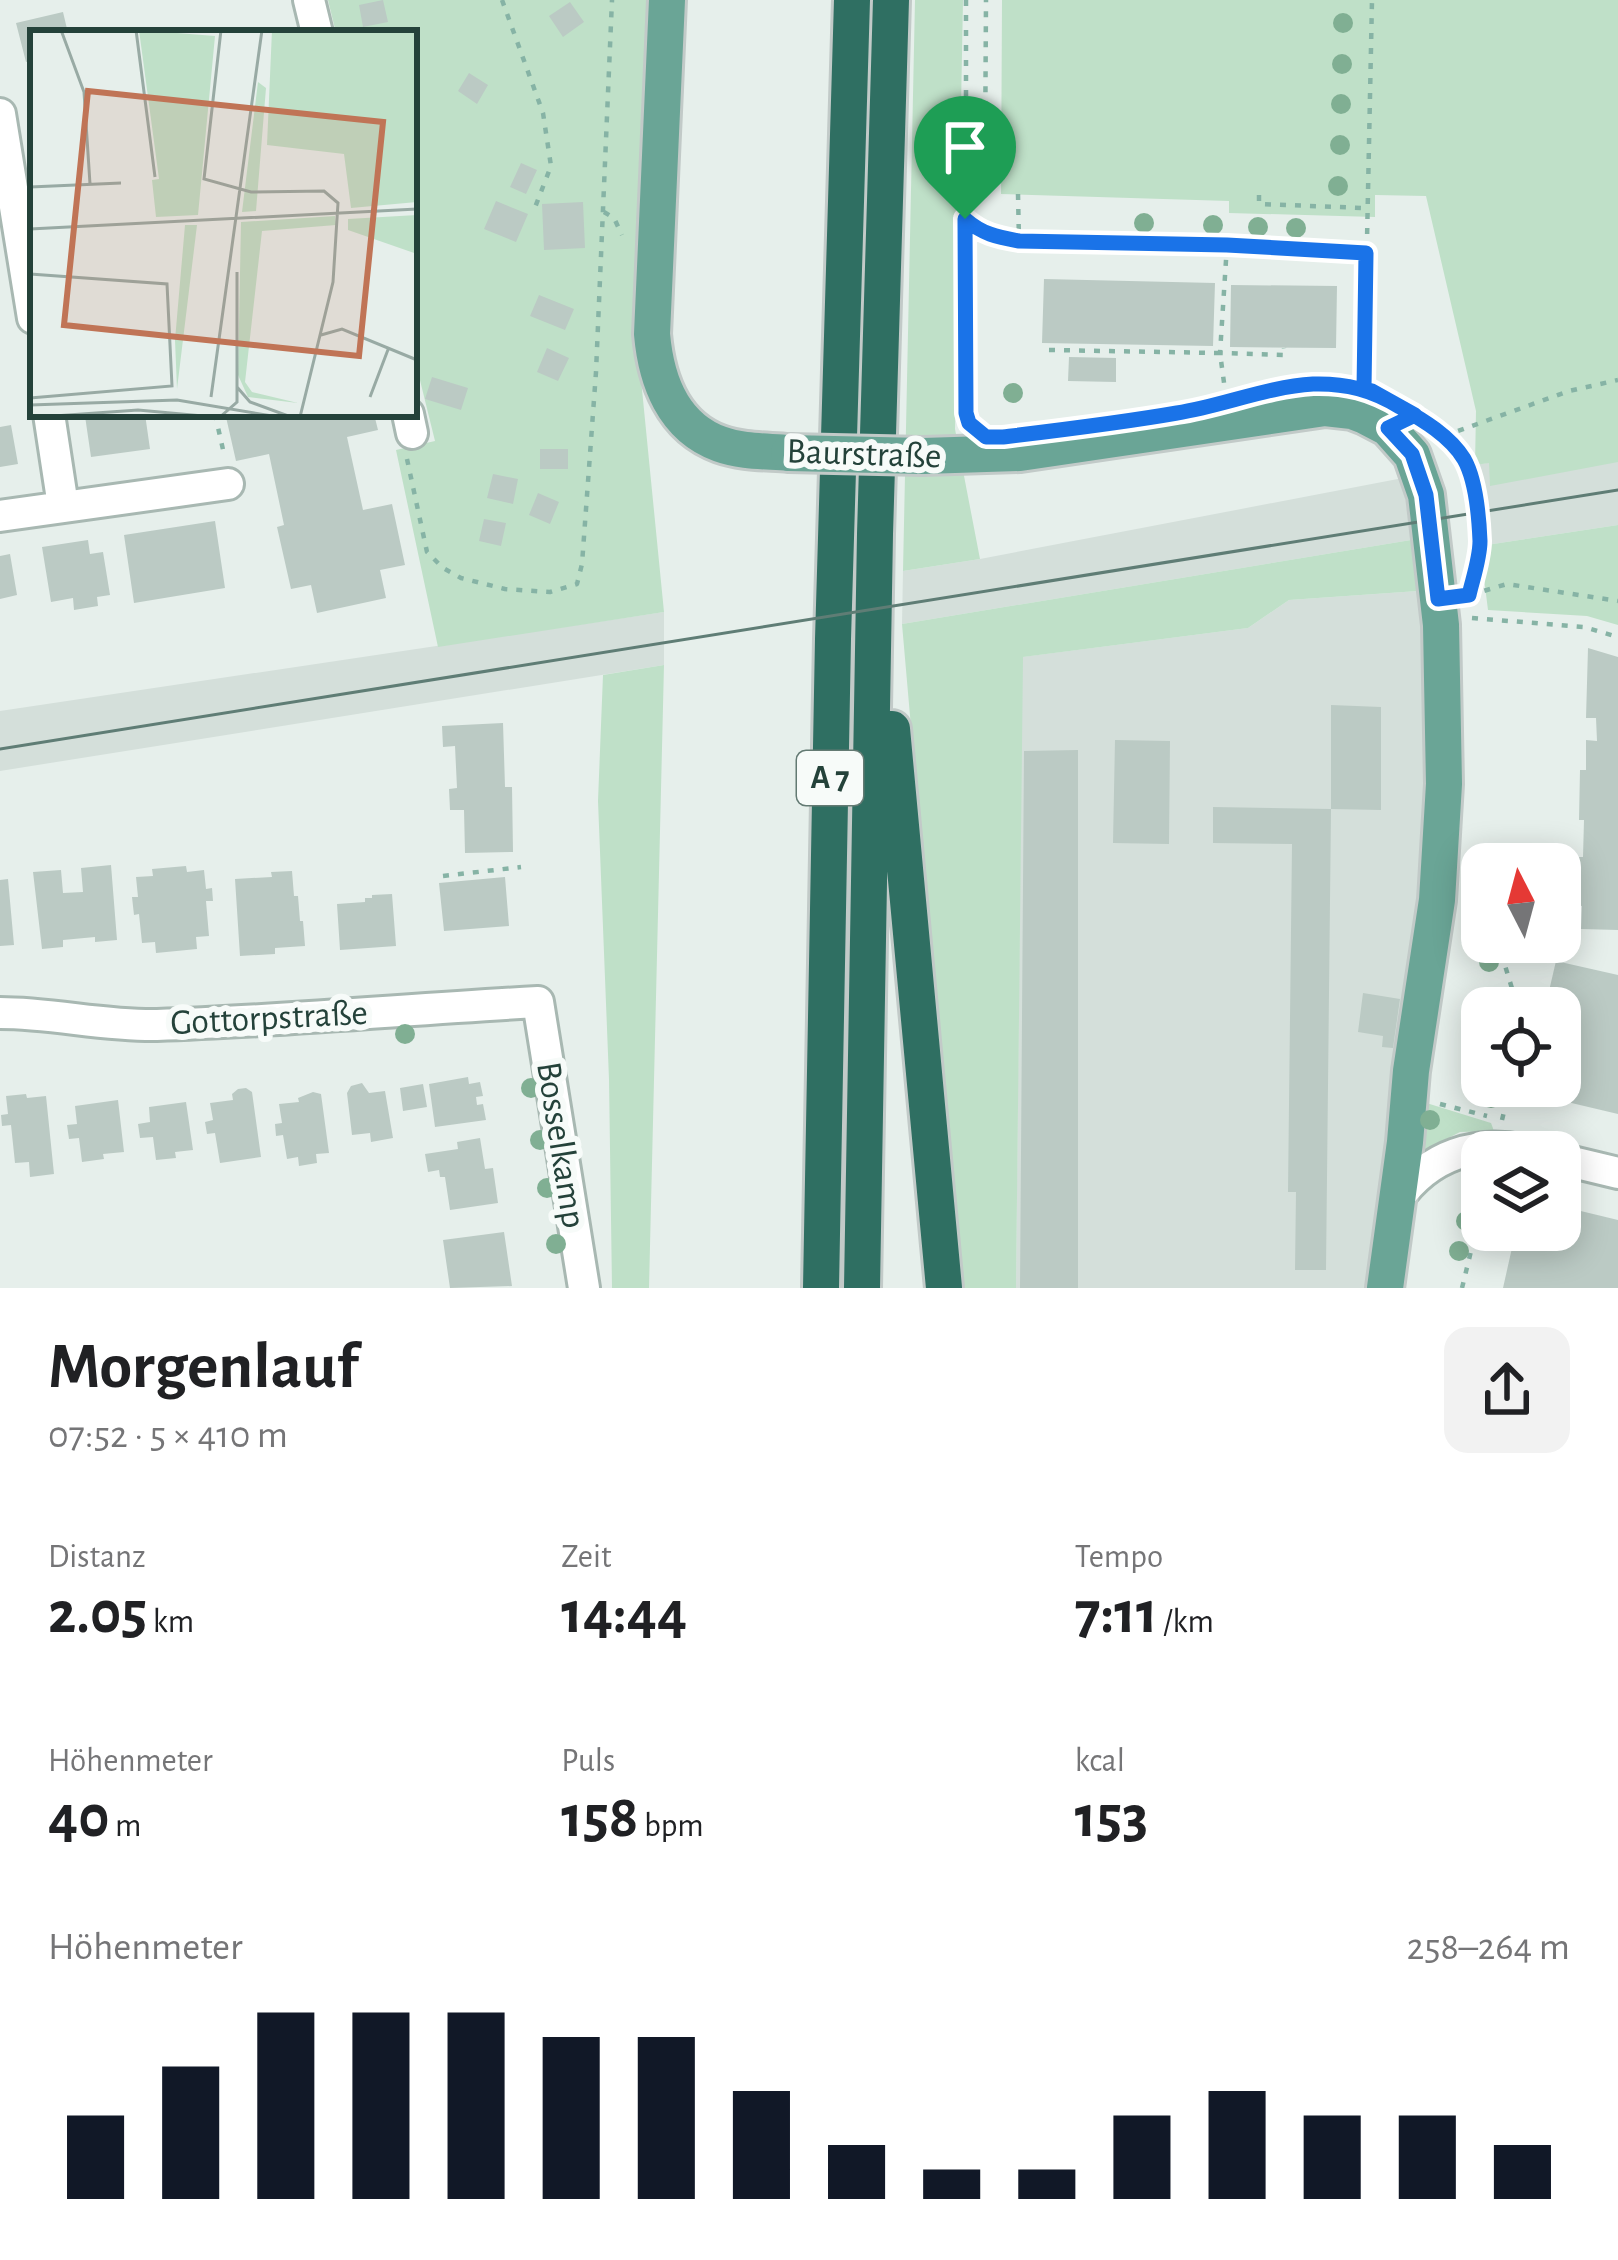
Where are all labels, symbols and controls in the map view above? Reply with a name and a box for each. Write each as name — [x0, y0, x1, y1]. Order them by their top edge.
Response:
inset map — [30, 30, 417, 417]
pin — [914, 96, 1016, 219]
icon: arrive — [932, 114, 998, 180]
street label: Baurstraße — [786, 433, 942, 475]
road number: A 7 — [797, 751, 863, 805]
north arrow — [1461, 843, 1581, 963]
map controls — [1461, 843, 1581, 1251]
button: locate — [1461, 987, 1581, 1107]
street label: Gottorpstraße — [169, 995, 369, 1041]
street label: Bosselkamp — [530, 1059, 592, 1231]
button: layers — [1461, 1131, 1581, 1251]
button: share — [1444, 1327, 1570, 1453]
text: Morgenlauf — [48, 1334, 358, 1400]
text: 07:52 · 5 × 410 m — [48, 1416, 288, 1455]
text: Distanz — [48, 1541, 146, 1574]
text: Zeit — [561, 1541, 612, 1574]
text: Tempo — [1075, 1541, 1163, 1574]
text: 2.05 — [48, 1584, 147, 1644]
text: 14:44 — [561, 1584, 687, 1644]
text: 7:11 — [1075, 1584, 1158, 1644]
text: km — [147, 1606, 194, 1639]
text: /km — [1158, 1606, 1214, 1639]
text: Höhenmeter — [48, 1745, 213, 1778]
text: Puls — [561, 1745, 615, 1778]
text: kcal — [1075, 1745, 1125, 1778]
text: 40 — [48, 1788, 109, 1848]
text: 158 — [561, 1788, 638, 1848]
text: 153 — [1075, 1788, 1148, 1848]
text: m — [109, 1810, 141, 1843]
text: bpm — [638, 1810, 704, 1843]
text: Höhenmeter — [48, 1928, 243, 1967]
text: 258–264 m — [1406, 1928, 1570, 1967]

